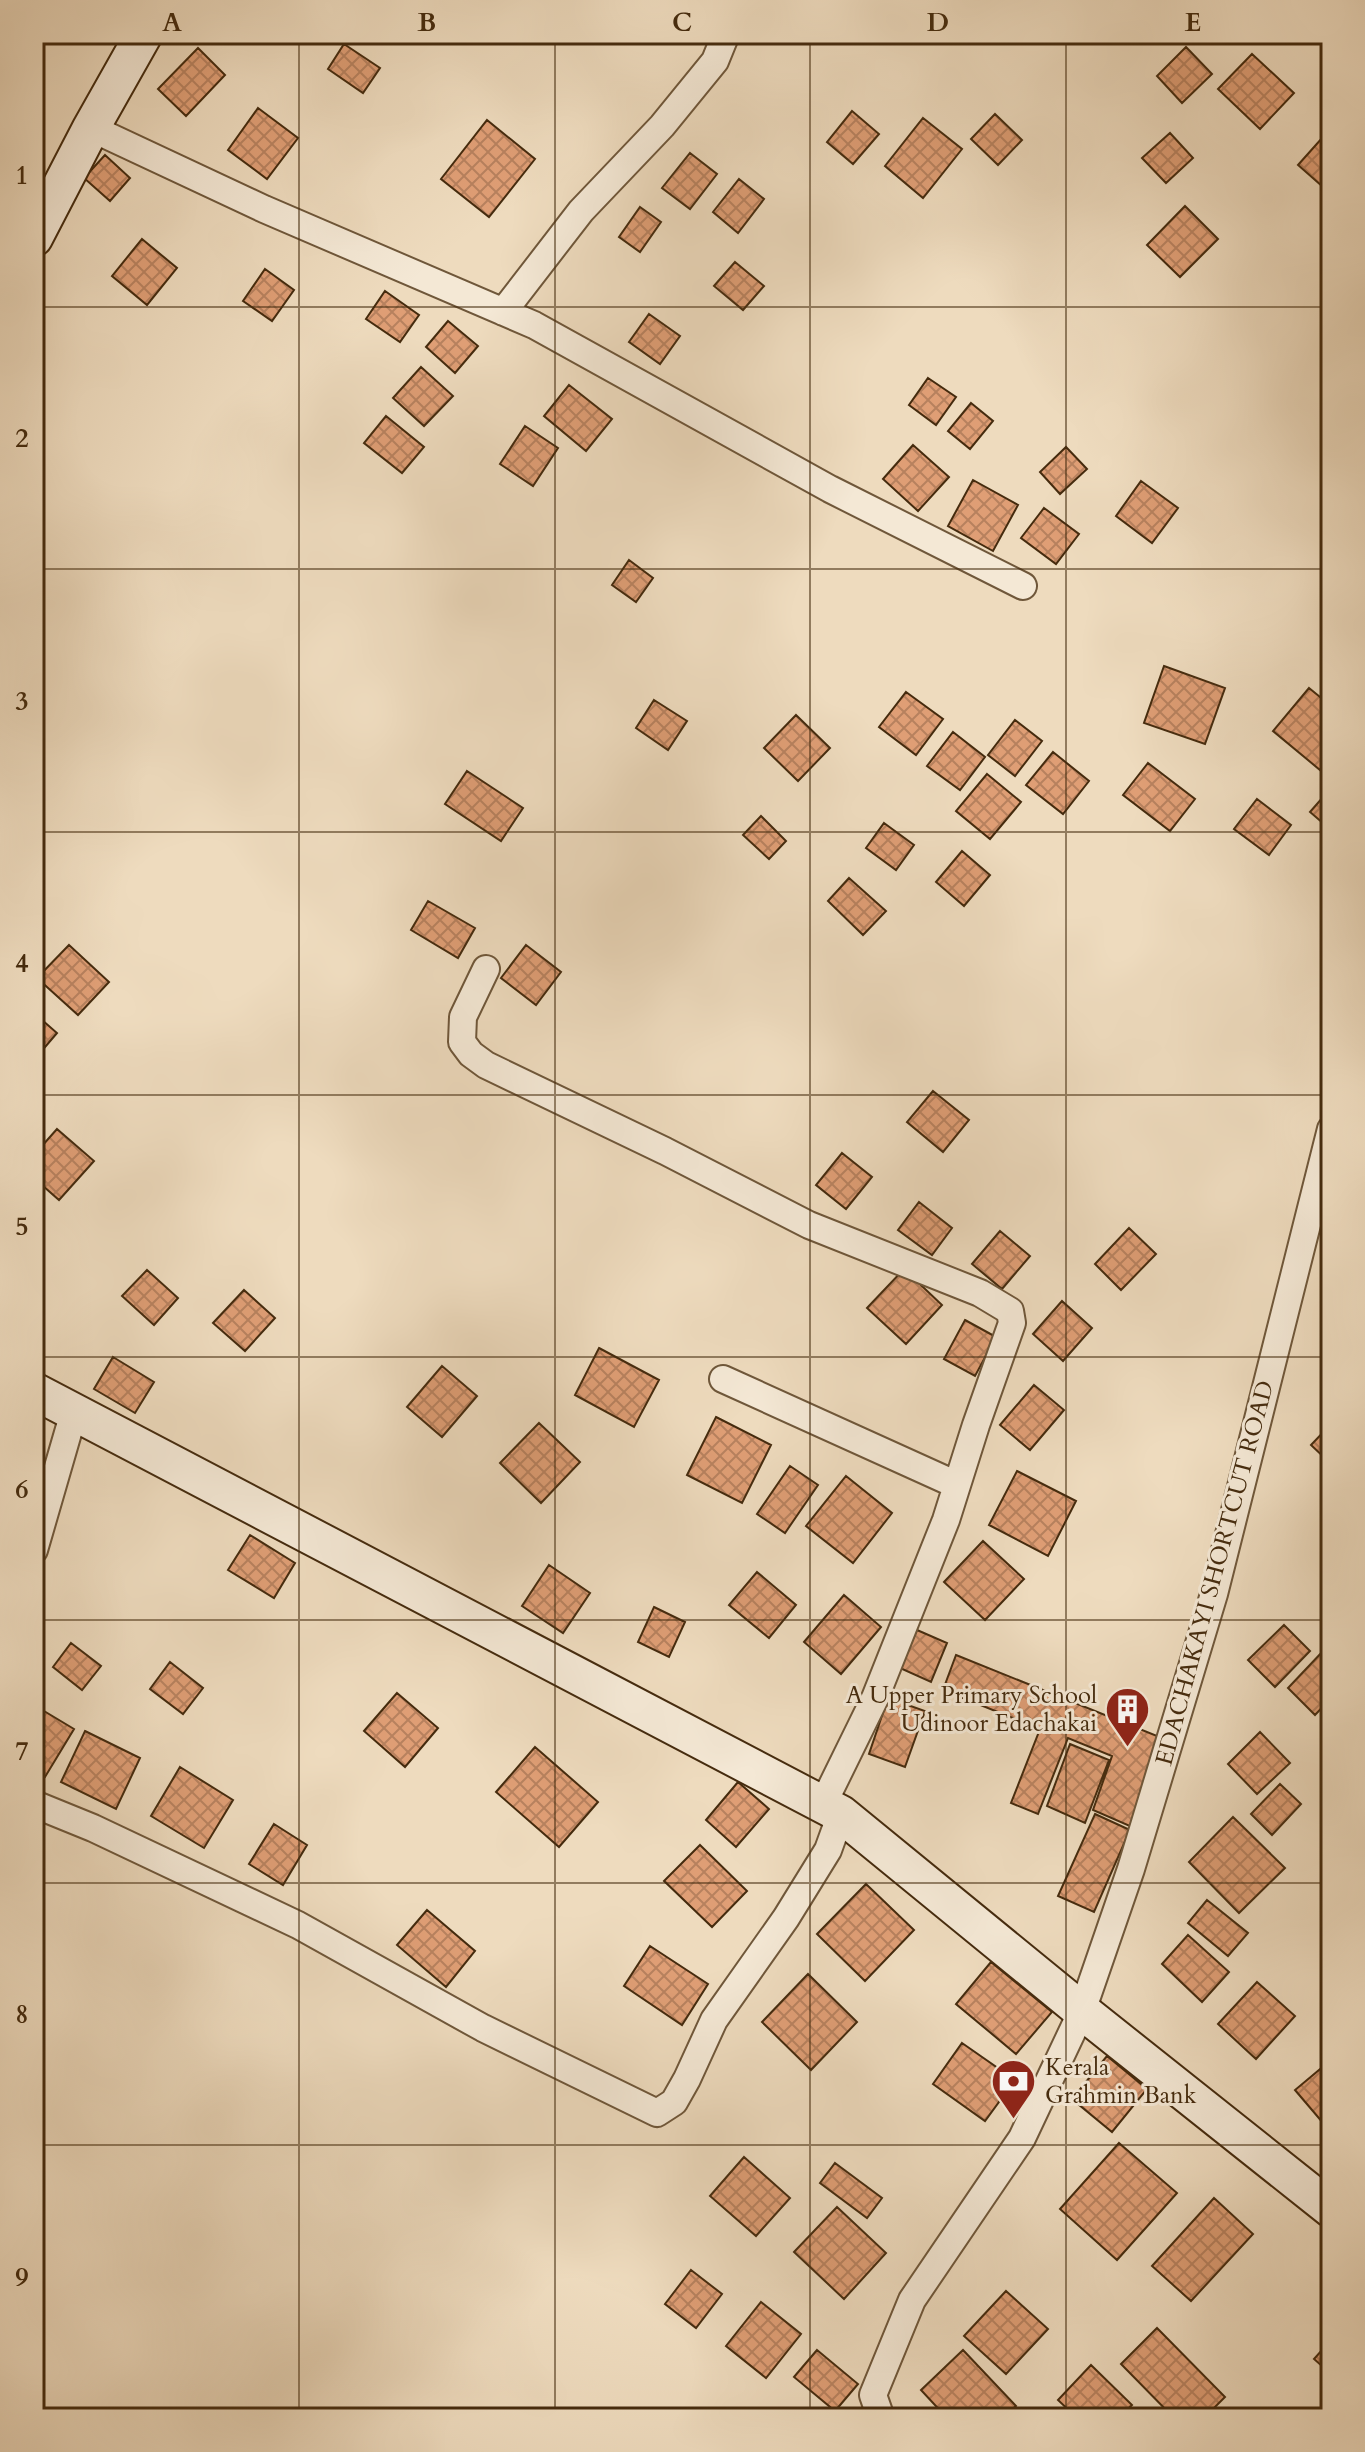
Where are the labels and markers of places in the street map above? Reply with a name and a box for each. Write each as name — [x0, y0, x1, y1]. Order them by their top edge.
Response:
place label: A Upper Primary School Udinoor Edachakai — [846, 1679, 1097, 1740]
building icon: A Upper Primary School Udinoor Edachakai — [1104, 1685, 1152, 1748]
place label: Kerala Grahmin Bank — [1045, 2051, 1197, 2112]
bank icon: Kerala Grahmin Bank — [990, 2057, 1038, 2120]

